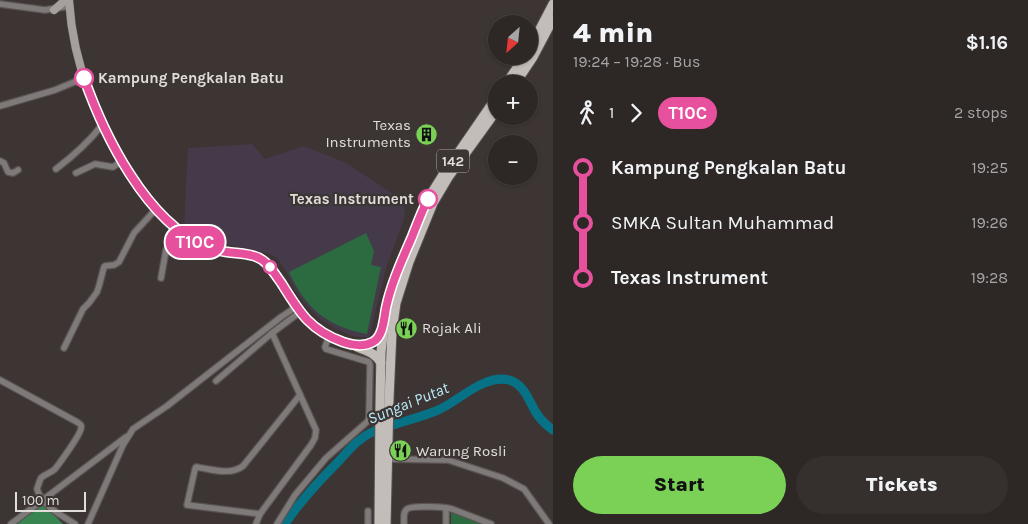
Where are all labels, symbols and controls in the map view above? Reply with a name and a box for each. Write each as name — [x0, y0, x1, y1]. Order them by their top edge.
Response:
north arrow — [488, 15, 538, 65]
map controls — [488, 15, 538, 185]
text: 4 min — [573, 16, 653, 49]
text: $1.16 — [966, 32, 1008, 54]
text: 19:24 – 19:28 · Bus — [573, 52, 700, 71]
marker: Kampung Pengkalan Batu — [74, 68, 94, 88]
place label: Kampung Pengkalan Batu — [98, 69, 284, 87]
button: + — [488, 75, 538, 125]
icon: walk — [573, 99, 601, 127]
icon: forward — [622, 99, 650, 127]
text: T10C — [668, 102, 707, 124]
text: 1 — [609, 103, 614, 122]
text: 2 stops — [954, 103, 1008, 122]
place label: Texas Instruments — [325, 116, 411, 151]
building icon: Texas Instruments — [415, 122, 439, 146]
button: − — [488, 135, 538, 185]
road number: 142 — [437, 150, 469, 172]
text: Kampung Pengkalan Batu — [611, 157, 847, 179]
text: 19:25 — [971, 158, 1008, 177]
marker: Texas Instrument — [418, 189, 438, 209]
place label: Texas Instrument — [290, 190, 414, 208]
text: SMKA Sultan Muhammad — [611, 212, 834, 234]
text: 19:26 — [971, 213, 1008, 232]
line badge: T10C — [160, 226, 230, 258]
text: T10C — [176, 231, 214, 253]
unlabelled marker — [263, 260, 277, 274]
text: Texas Instrument — [611, 267, 768, 289]
text: 19:28 — [971, 268, 1008, 287]
restaurant icon: Rojak Ali — [394, 316, 418, 340]
place label: Rojak Ali — [422, 319, 482, 337]
water label: Sungai Putat — [365, 378, 452, 428]
restaurant icon: Warung Rosli — [388, 439, 412, 463]
place label: Warung Rosli — [416, 442, 507, 460]
button: Start — [573, 456, 786, 514]
button: Tickets — [796, 456, 1008, 514]
scale bar — [15, 489, 86, 512]
text: 100 m — [22, 492, 60, 509]

